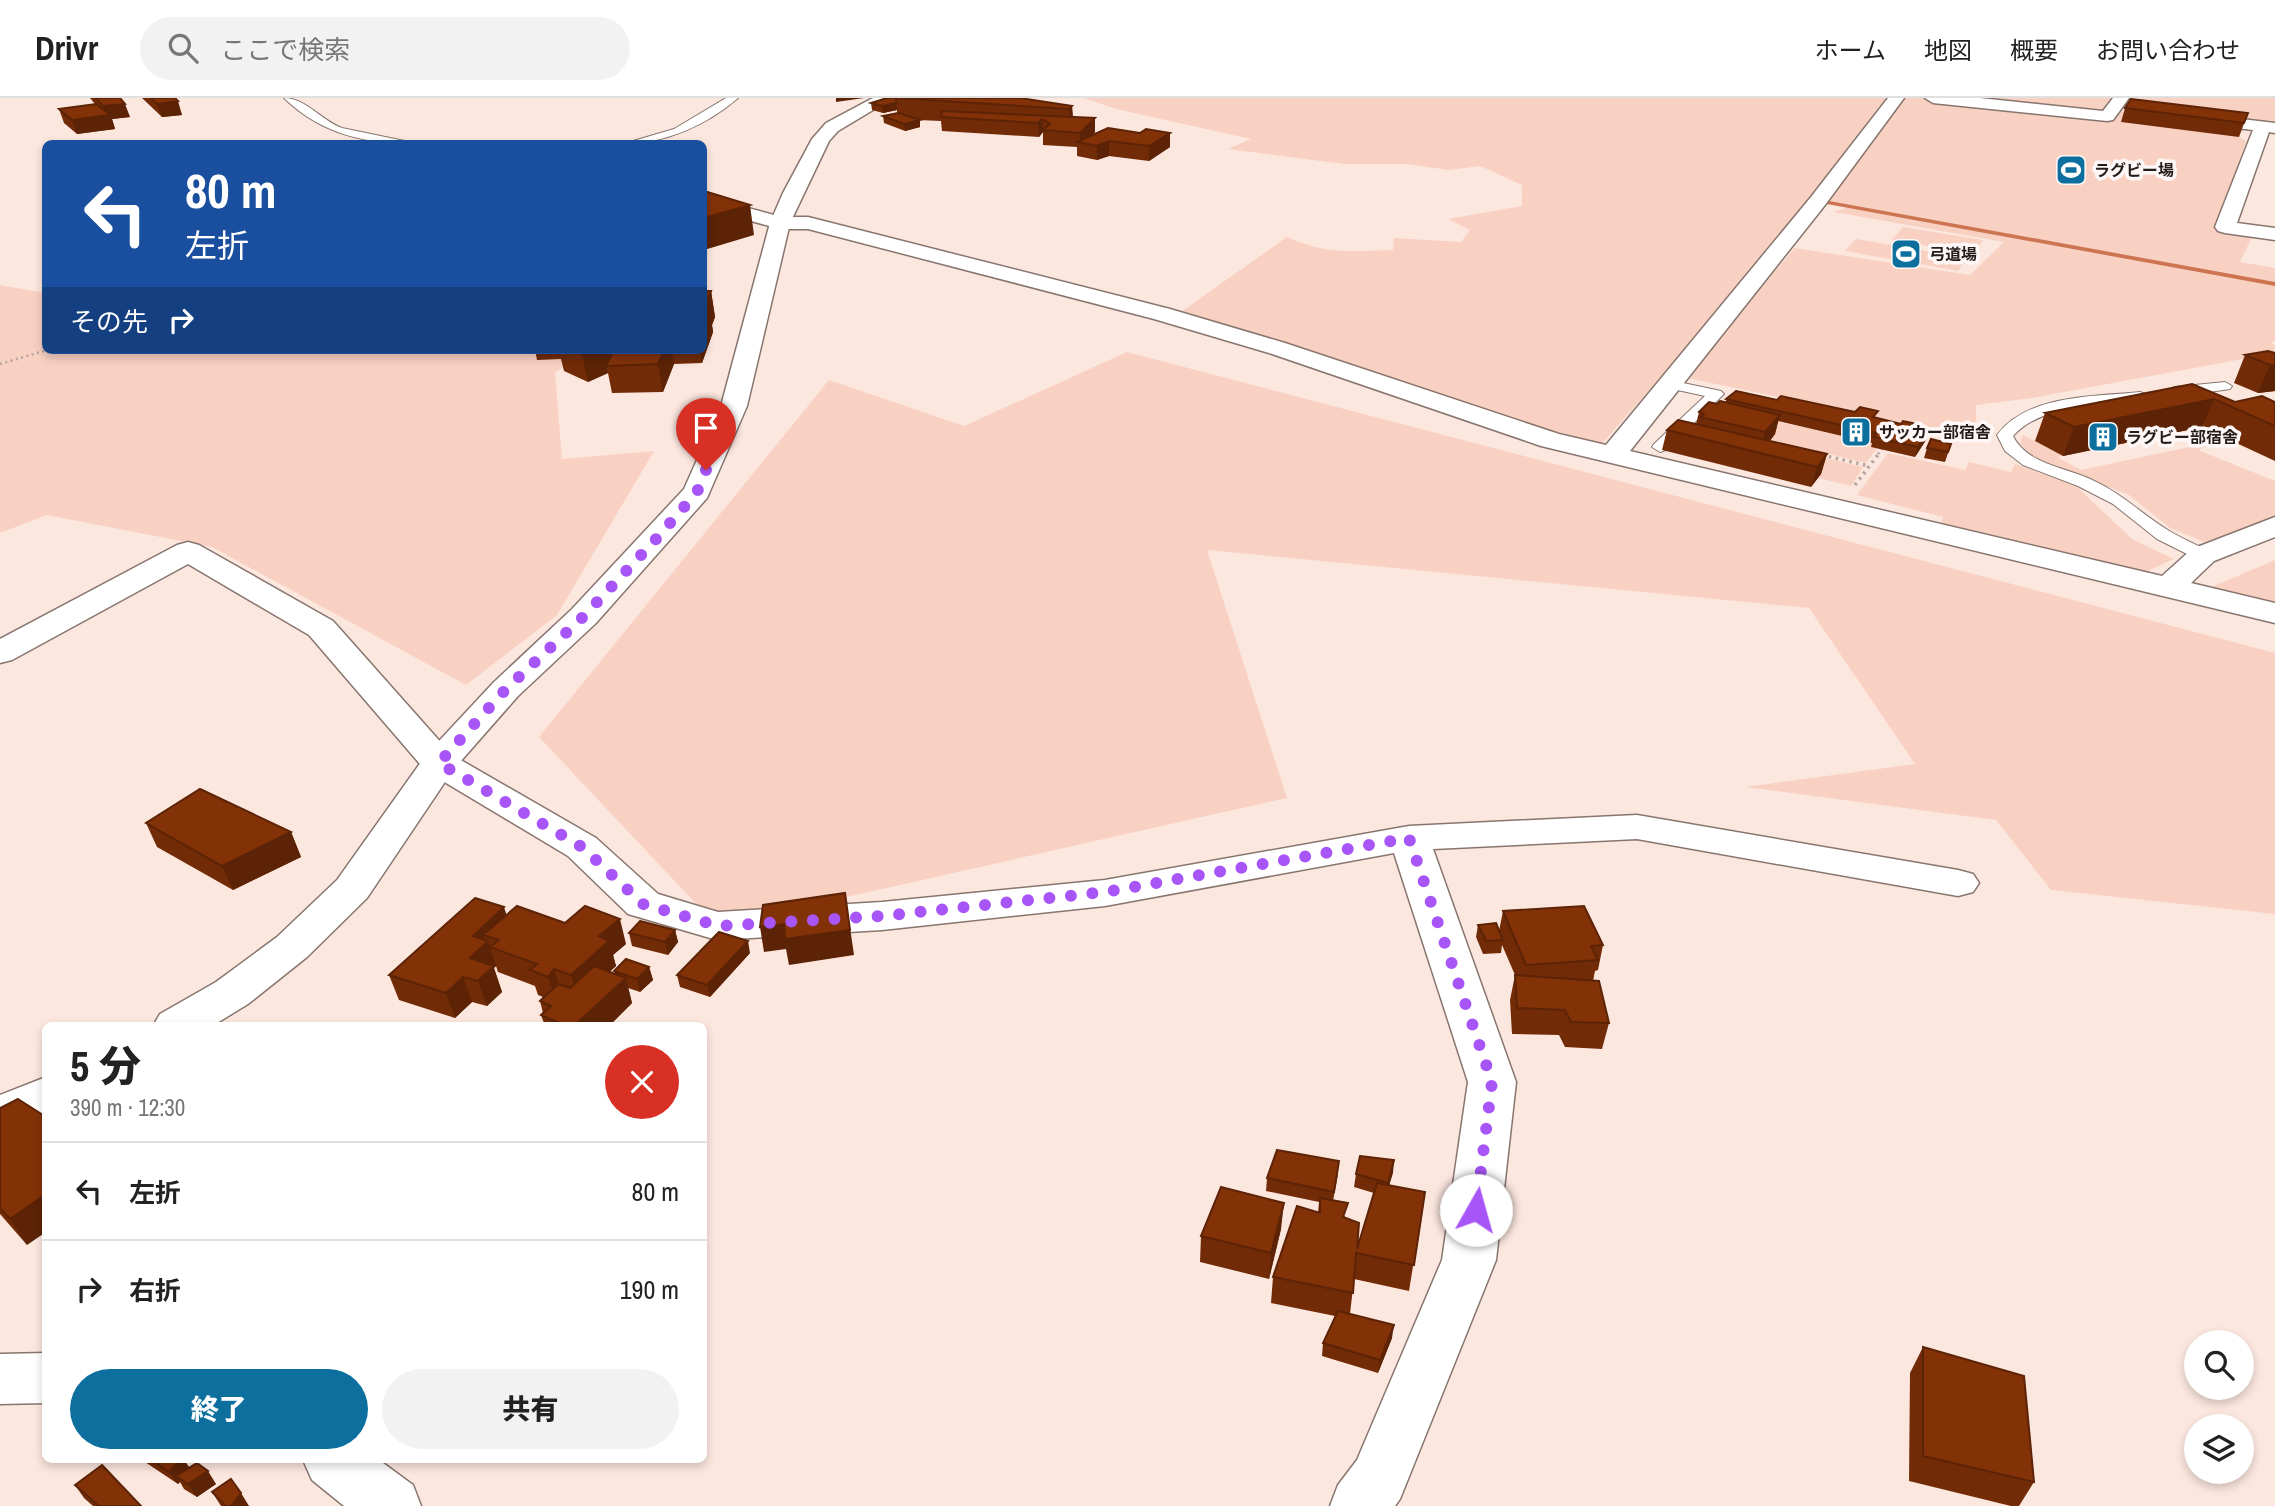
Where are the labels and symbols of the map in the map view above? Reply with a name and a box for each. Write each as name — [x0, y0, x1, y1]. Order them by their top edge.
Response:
sports icon: ラグビー場 — [2054, 153, 2088, 187]
place label: ラグビー場 — [2094, 159, 2174, 181]
sports icon: 弓道場 — [1889, 237, 1923, 271]
place label: 弓道場 — [1929, 243, 1977, 265]
pin — [676, 398, 736, 470]
building icon: サッカー部宿舎 — [1839, 415, 1873, 449]
building icon: ラグビー部宿舎 — [2086, 420, 2120, 454]
place label: サッカー部宿舎 — [1879, 421, 1991, 443]
place label: ラグビー部宿舎 — [2126, 426, 2238, 448]
position arrow — [1439, 1173, 1513, 1247]

